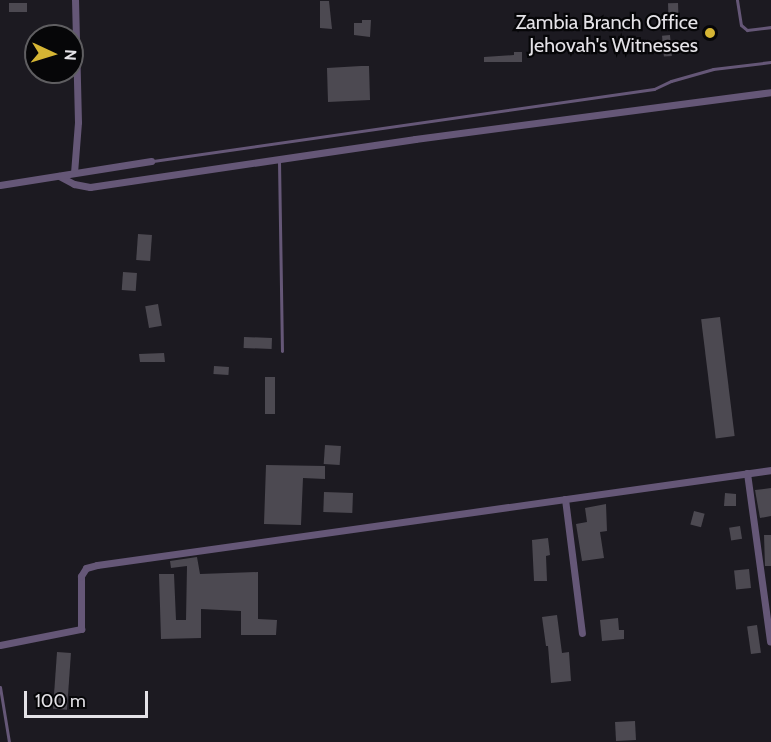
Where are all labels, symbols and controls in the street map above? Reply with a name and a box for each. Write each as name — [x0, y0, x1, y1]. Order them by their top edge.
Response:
place label: Zambia Branch Office Jehovah's Witnesses — [515, 10, 698, 57]
north arrow — [24, 24, 84, 84]
marker: Zambia Branch Office Jehovah's Witnesses — [703, 26, 717, 40]
text: N — [61, 49, 80, 61]
scale bar — [27, 679, 152, 717]
text: 100 m — [35, 690, 86, 712]

